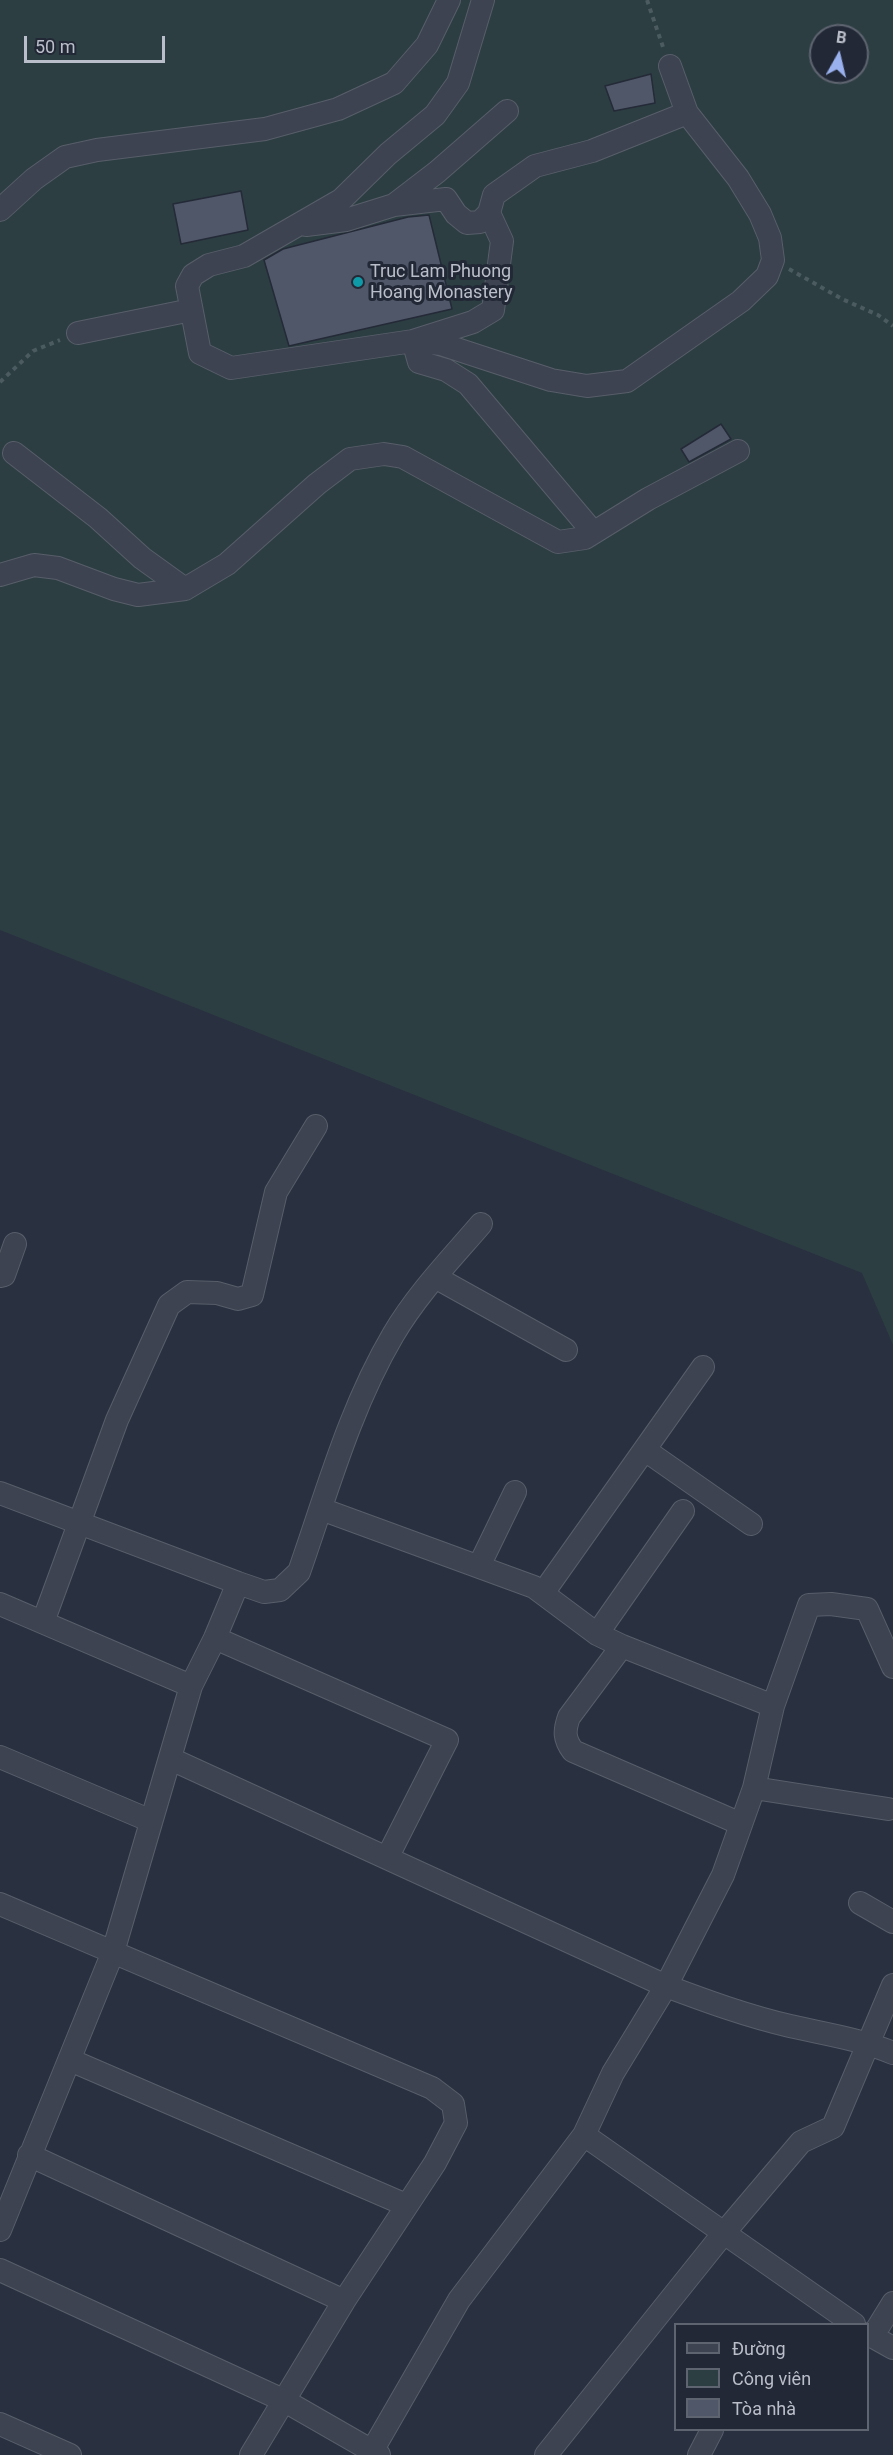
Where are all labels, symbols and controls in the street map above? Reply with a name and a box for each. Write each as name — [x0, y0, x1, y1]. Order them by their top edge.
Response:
scale bar — [27, 24, 168, 62]
north arrow — [809, 24, 869, 84]
text: B — [835, 28, 848, 48]
text: 50 m — [35, 36, 75, 57]
place label: Truc Lam Phuong Hoang Monastery — [370, 261, 513, 304]
marker: Truc Lam Phuong Hoang Monastery — [351, 275, 365, 289]
legend — [674, 2323, 869, 2431]
text: Đường — [732, 2338, 786, 2359]
text: Công viên — [732, 2368, 811, 2389]
text: Tòa nhà — [732, 2398, 796, 2419]

